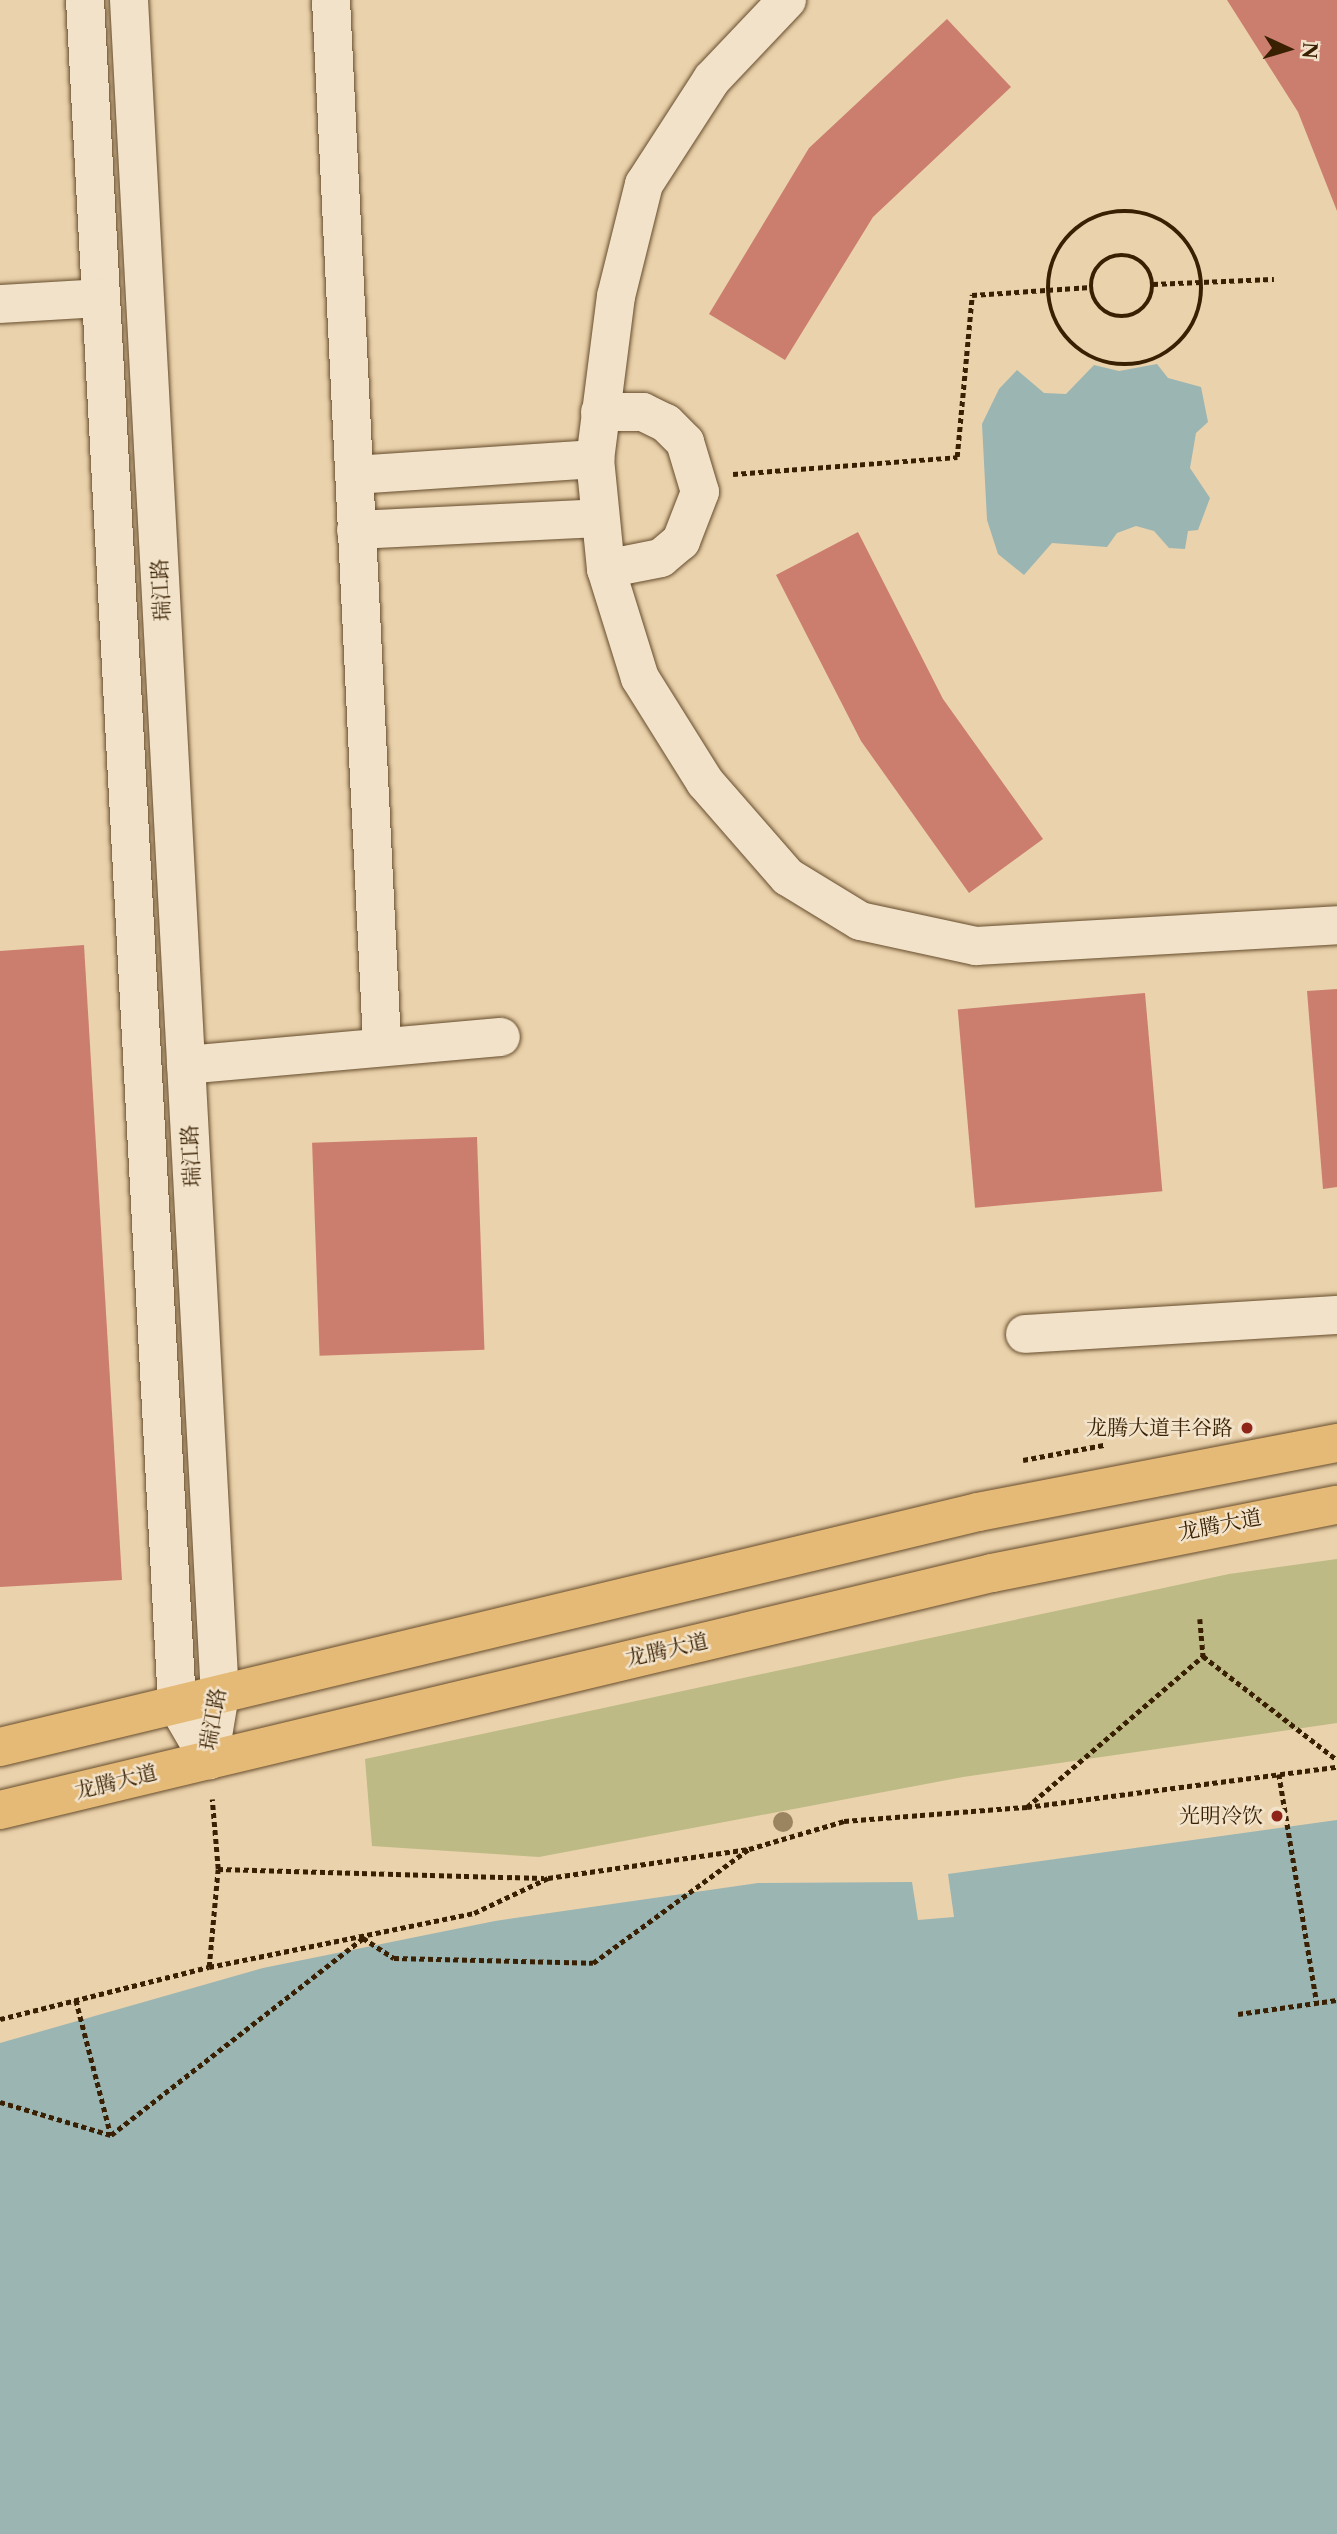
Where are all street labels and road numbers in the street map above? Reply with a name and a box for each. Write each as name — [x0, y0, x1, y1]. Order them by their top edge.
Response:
street label: 瑞江路 — [147, 558, 175, 622]
street label: 瑞江路 — [177, 1124, 205, 1188]
street label: 龙腾大道 — [1176, 1505, 1264, 1545]
street label: 龙腾大道 — [623, 1628, 711, 1672]
street label: 瑞江路 — [195, 1686, 231, 1752]
street label: 龙腾大道 — [72, 1760, 160, 1804]

